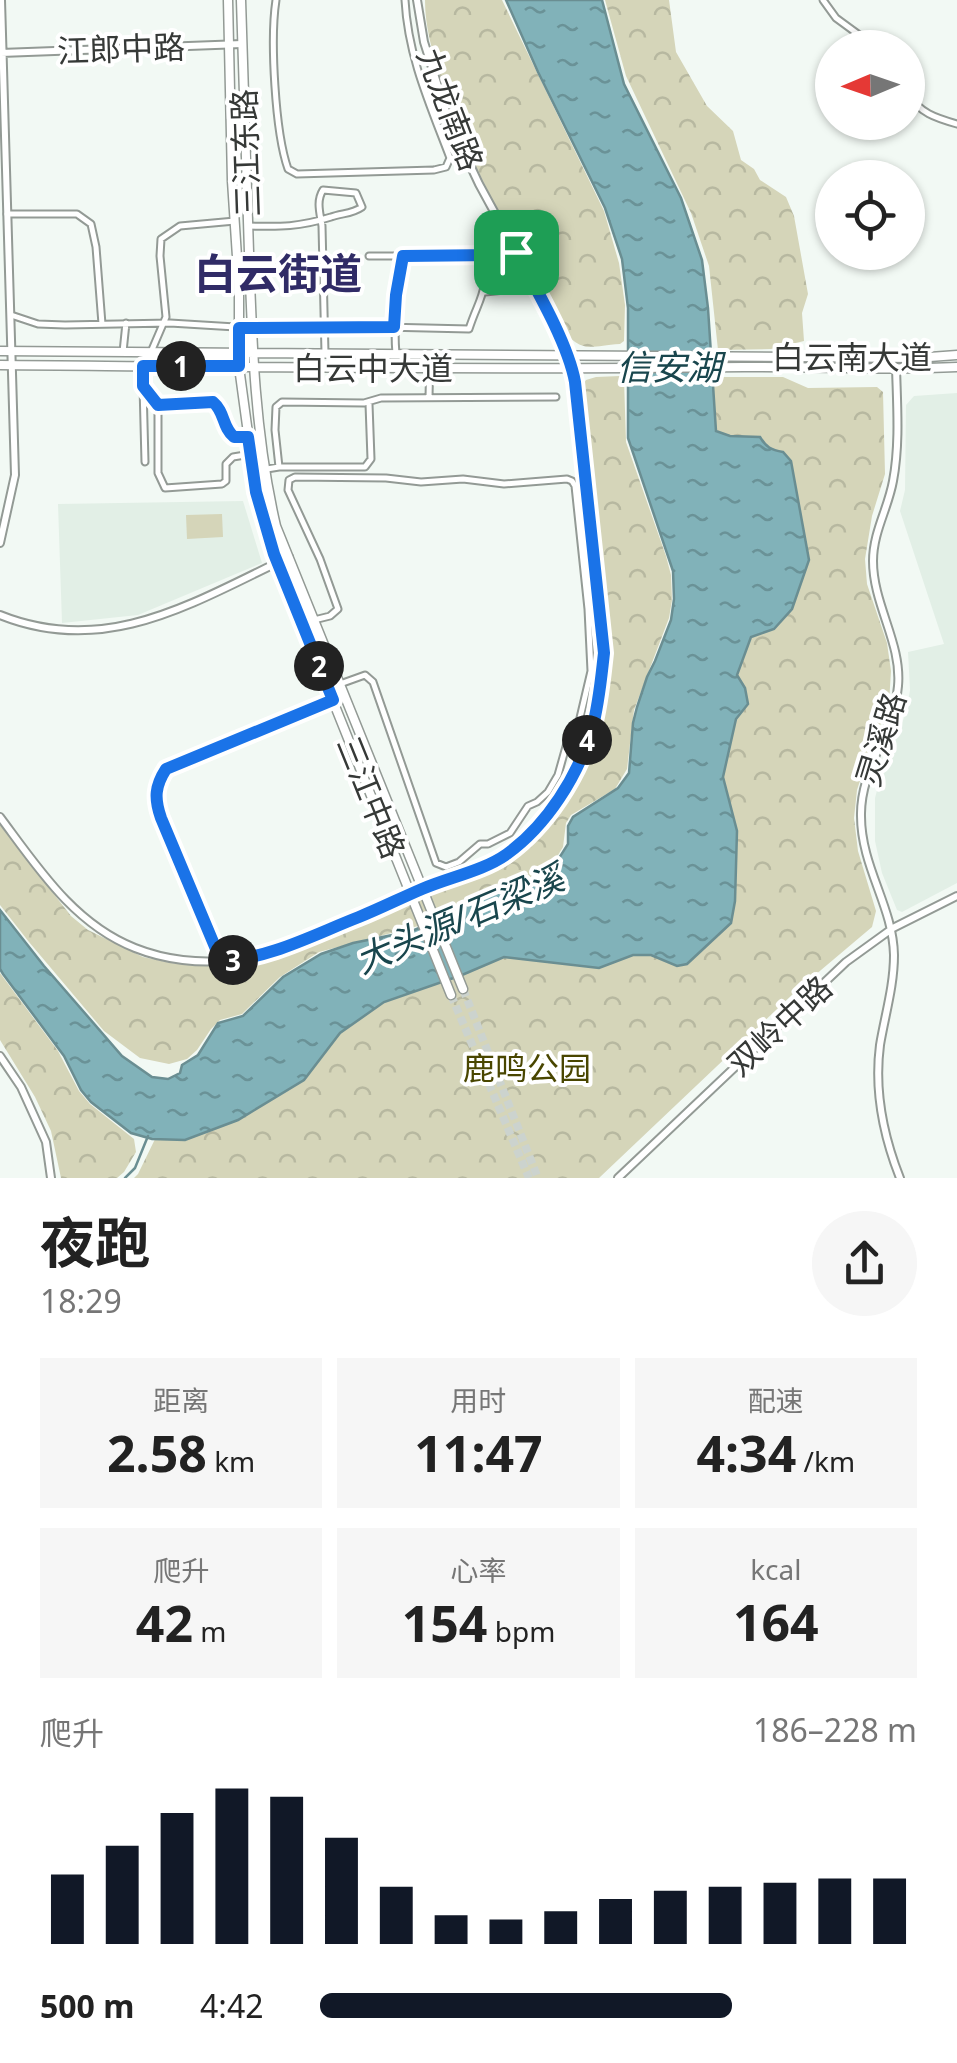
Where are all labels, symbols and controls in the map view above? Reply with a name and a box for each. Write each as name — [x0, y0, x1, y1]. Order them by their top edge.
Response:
street label: 江郎中路 — [56, 24, 186, 72]
north arrow — [815, 30, 925, 140]
map controls — [815, 30, 925, 270]
street label: 九龙南路 — [408, 42, 494, 176]
street label: 三江东路 — [221, 88, 269, 218]
button: locate — [815, 160, 925, 270]
pin — [474, 210, 559, 295]
icon: arrive — [489, 225, 544, 280]
district label: 白云街道 — [194, 244, 362, 301]
street label: 白云南大道 — [772, 335, 932, 378]
pin: 1 — [156, 341, 206, 391]
water label: 信安湖 — [616, 343, 726, 390]
street label: 白云中大道 — [293, 346, 453, 389]
text: 1 — [173, 347, 189, 385]
pin: 2 — [294, 641, 344, 691]
text: 2 — [311, 647, 327, 685]
street label: 灵溪路 — [845, 687, 915, 791]
pin: 4 — [562, 715, 612, 765]
text: 4 — [579, 721, 595, 759]
street label: 三江中路 — [328, 730, 416, 864]
water label: 大头源/石梁溪 — [347, 851, 574, 983]
pin: 3 — [208, 935, 258, 985]
text: 3 — [225, 941, 241, 979]
street label: 双岭中路 — [718, 966, 840, 1084]
park label: 鹿鸣公园 — [463, 1046, 591, 1089]
text: 夜跑 — [40, 1204, 150, 1279]
button: share — [812, 1211, 917, 1316]
text: 18:29 — [40, 1279, 122, 1322]
text: 距离 — [153, 1381, 209, 1419]
text: 用时 — [450, 1381, 507, 1419]
text: 配速 — [748, 1381, 804, 1419]
text: 2.58 — [107, 1419, 207, 1487]
text: 11:47 — [414, 1419, 543, 1487]
text: 4:34 — [696, 1419, 796, 1487]
text: km — [207, 1442, 255, 1480]
text: /km — [796, 1442, 855, 1480]
text: kcal — [750, 1550, 801, 1588]
text: 爬升 — [153, 1551, 209, 1589]
text: 心率 — [450, 1551, 507, 1589]
text: 164 — [733, 1588, 819, 1656]
text: 42 — [136, 1589, 193, 1657]
text: 154 — [402, 1589, 487, 1657]
text: m — [193, 1612, 227, 1650]
text: bpm — [487, 1612, 555, 1650]
text: 186–228 m — [753, 1708, 917, 1751]
text: 爬升 — [40, 1711, 104, 1754]
text: 500 m — [40, 1984, 134, 2027]
text: 4:42 — [200, 1984, 264, 2027]

